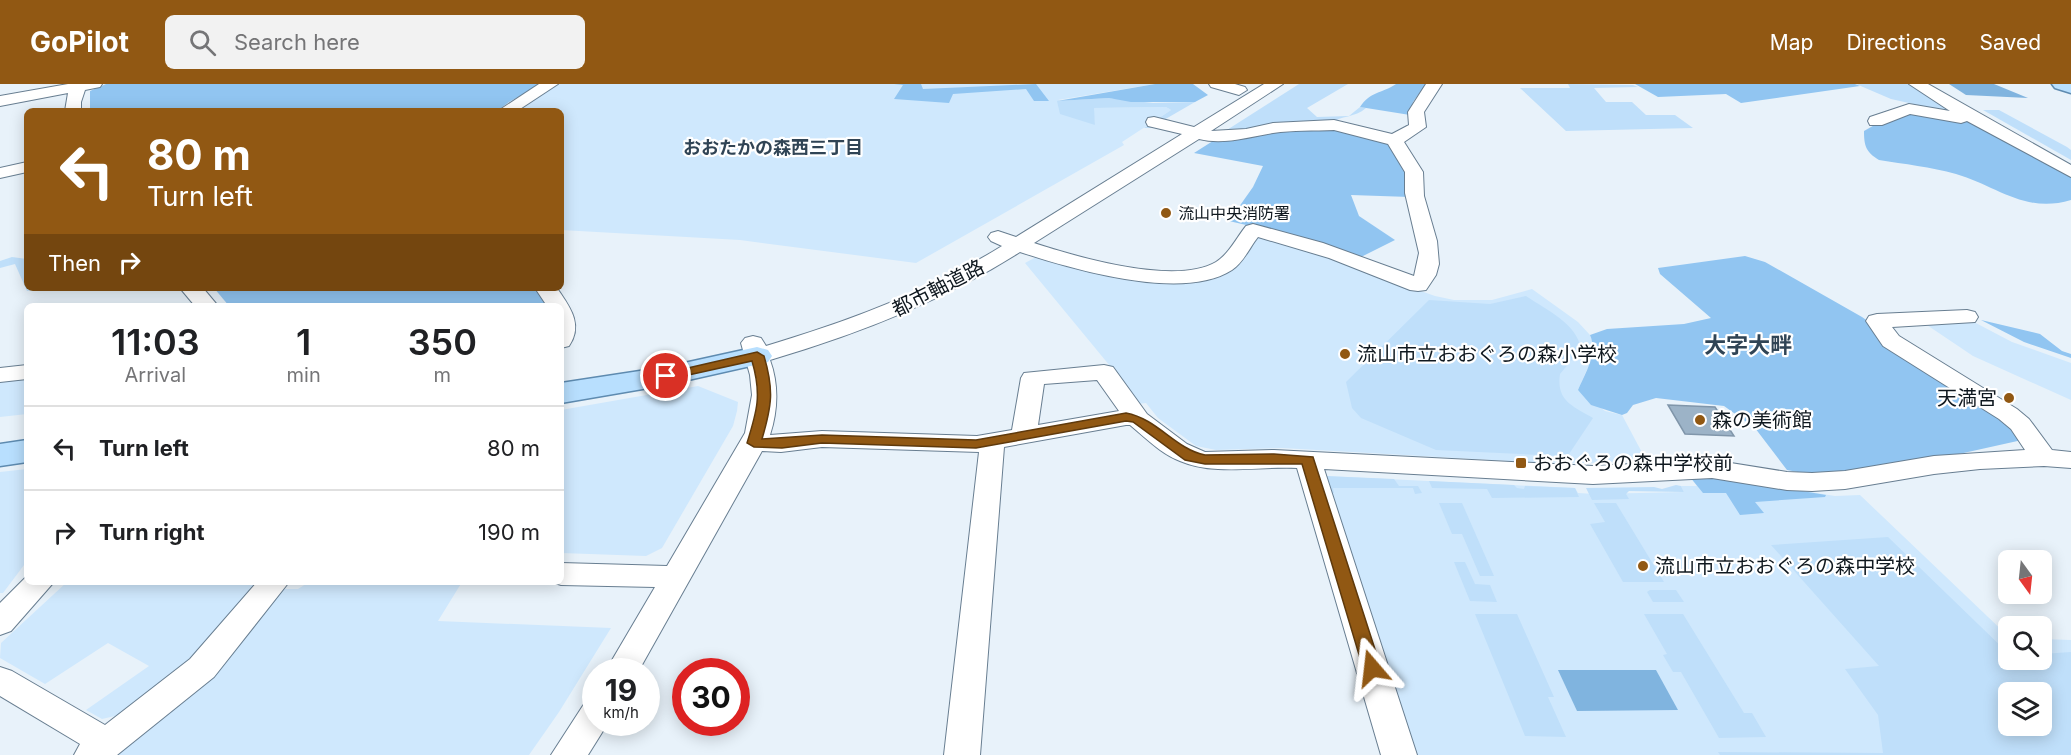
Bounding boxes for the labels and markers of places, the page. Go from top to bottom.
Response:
place label: 流山中央消防署 [1178,203,1290,223]
marker: 流山中央消防署 [1159,206,1173,220]
place label: 流山市立おおぐろの森小学校 [1357,342,1617,366]
marker: 流山市立おおぐろの森小学校 [1338,347,1352,361]
pin [640,350,691,401]
place label: 天満宮 [1937,386,1997,410]
marker: 天満宮 [2002,391,2016,405]
place label: 森の美術館 [1712,408,1812,432]
marker: 森の美術館 [1693,413,1707,427]
place label: おおぐろの森中学校前 [1533,451,1733,475]
marker: おおぐろの森中学校前 [1514,456,1528,470]
place label: 流山市立おおぐろの森中学校 [1655,554,1915,578]
marker: 流山市立おおぐろの森中学校 [1636,559,1650,573]

